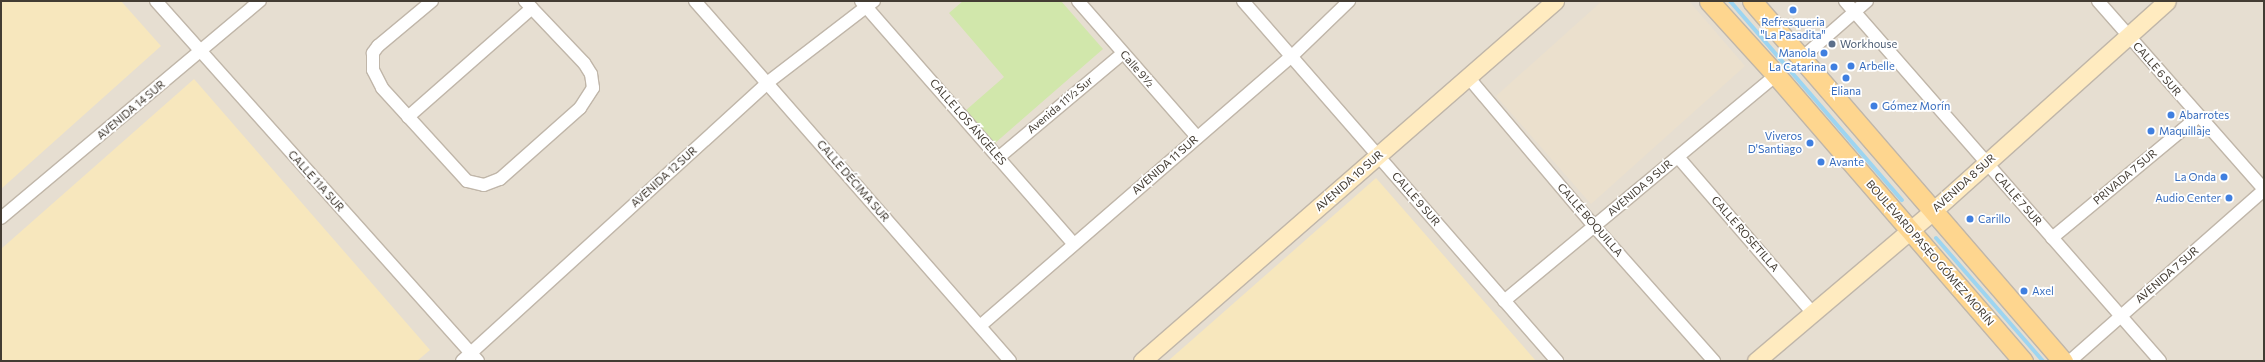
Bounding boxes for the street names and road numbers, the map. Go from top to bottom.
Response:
street label: CALLE 6 SUR [2130,39,2184,99]
street label: Calle 9½ [1117,48,1157,90]
street label: Avenida 11½ Sur [1025,74,1095,136]
street label: CALLE LOS ÁNGELES [927,76,1009,168]
street label: AVENIDA 14 SUR [94,78,168,142]
street label: AVENIDA 11 SUR [1129,133,1201,197]
street label: CALLE DÉCIMA SUR [814,138,892,224]
street label: AVENIDA 12 SUR [628,144,700,210]
street label: PRIVADA 7 SUR [2091,147,2159,207]
street label: CALLE 11A SUR [285,148,347,214]
street label: AVENIDA 10 SUR [1312,148,1386,214]
street label: AVENIDA 8 SUR [1930,151,1998,215]
street label: AVENIDA 9 SUR [1605,157,1675,219]
street label: CALLE 9 SUR [1389,169,1443,229]
street label: CALLE 7 SUR [1991,170,2045,228]
street label: BOULEVARD PASEO GÓMEZ MORÍN [1863,178,1997,328]
street label: CALLE BOQUILLA [1555,181,1625,259]
street label: CALLE ROSETILLA [1709,194,1781,274]
street label: AVENIDA 7 SUR [2133,244,2201,306]

